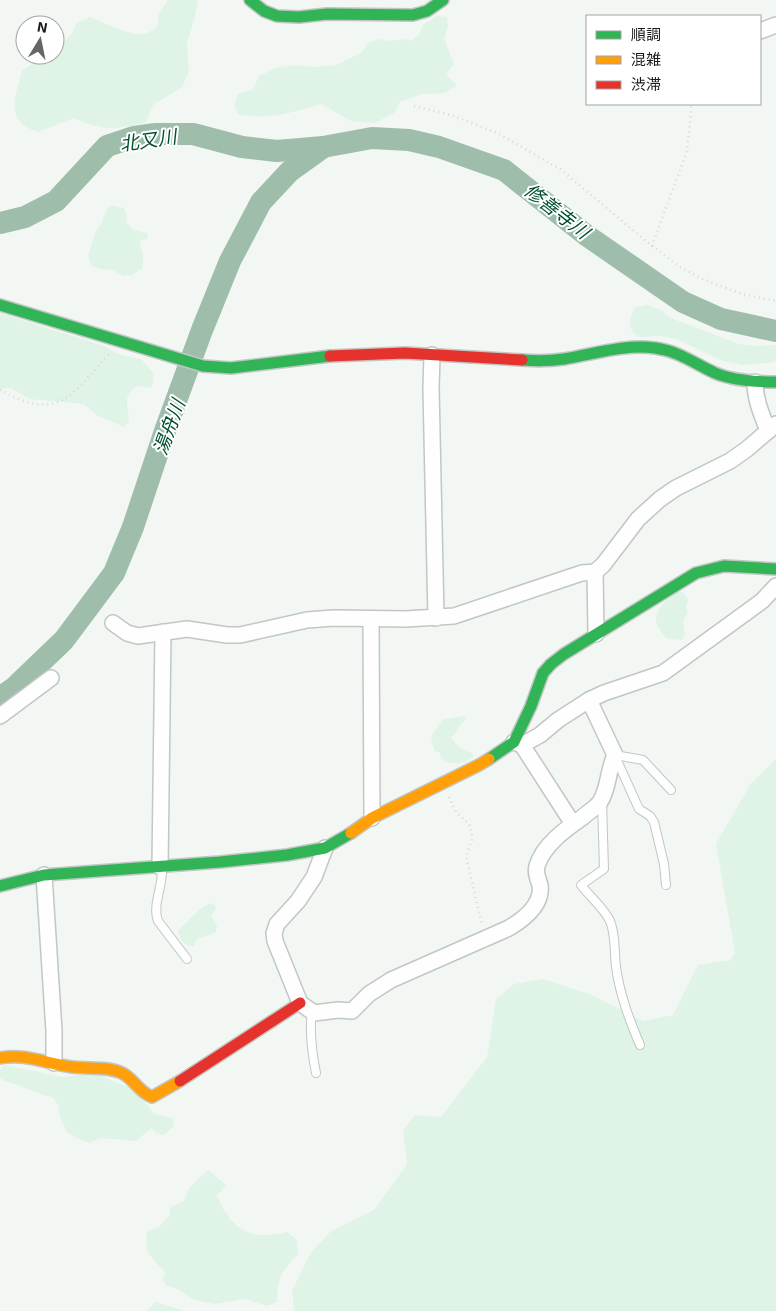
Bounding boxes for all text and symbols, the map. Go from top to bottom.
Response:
north arrow [15,15,65,65]
legend [586,15,761,105]
text: N [36,17,49,36]
text: 順調 [631,25,661,43]
text: 混雑 [631,50,661,68]
text: 渋滞 [631,75,661,93]
water label: 北又川 [118,124,180,155]
water label: 修善寺川 [520,178,596,244]
water label: 湯舟川 [148,394,190,458]

